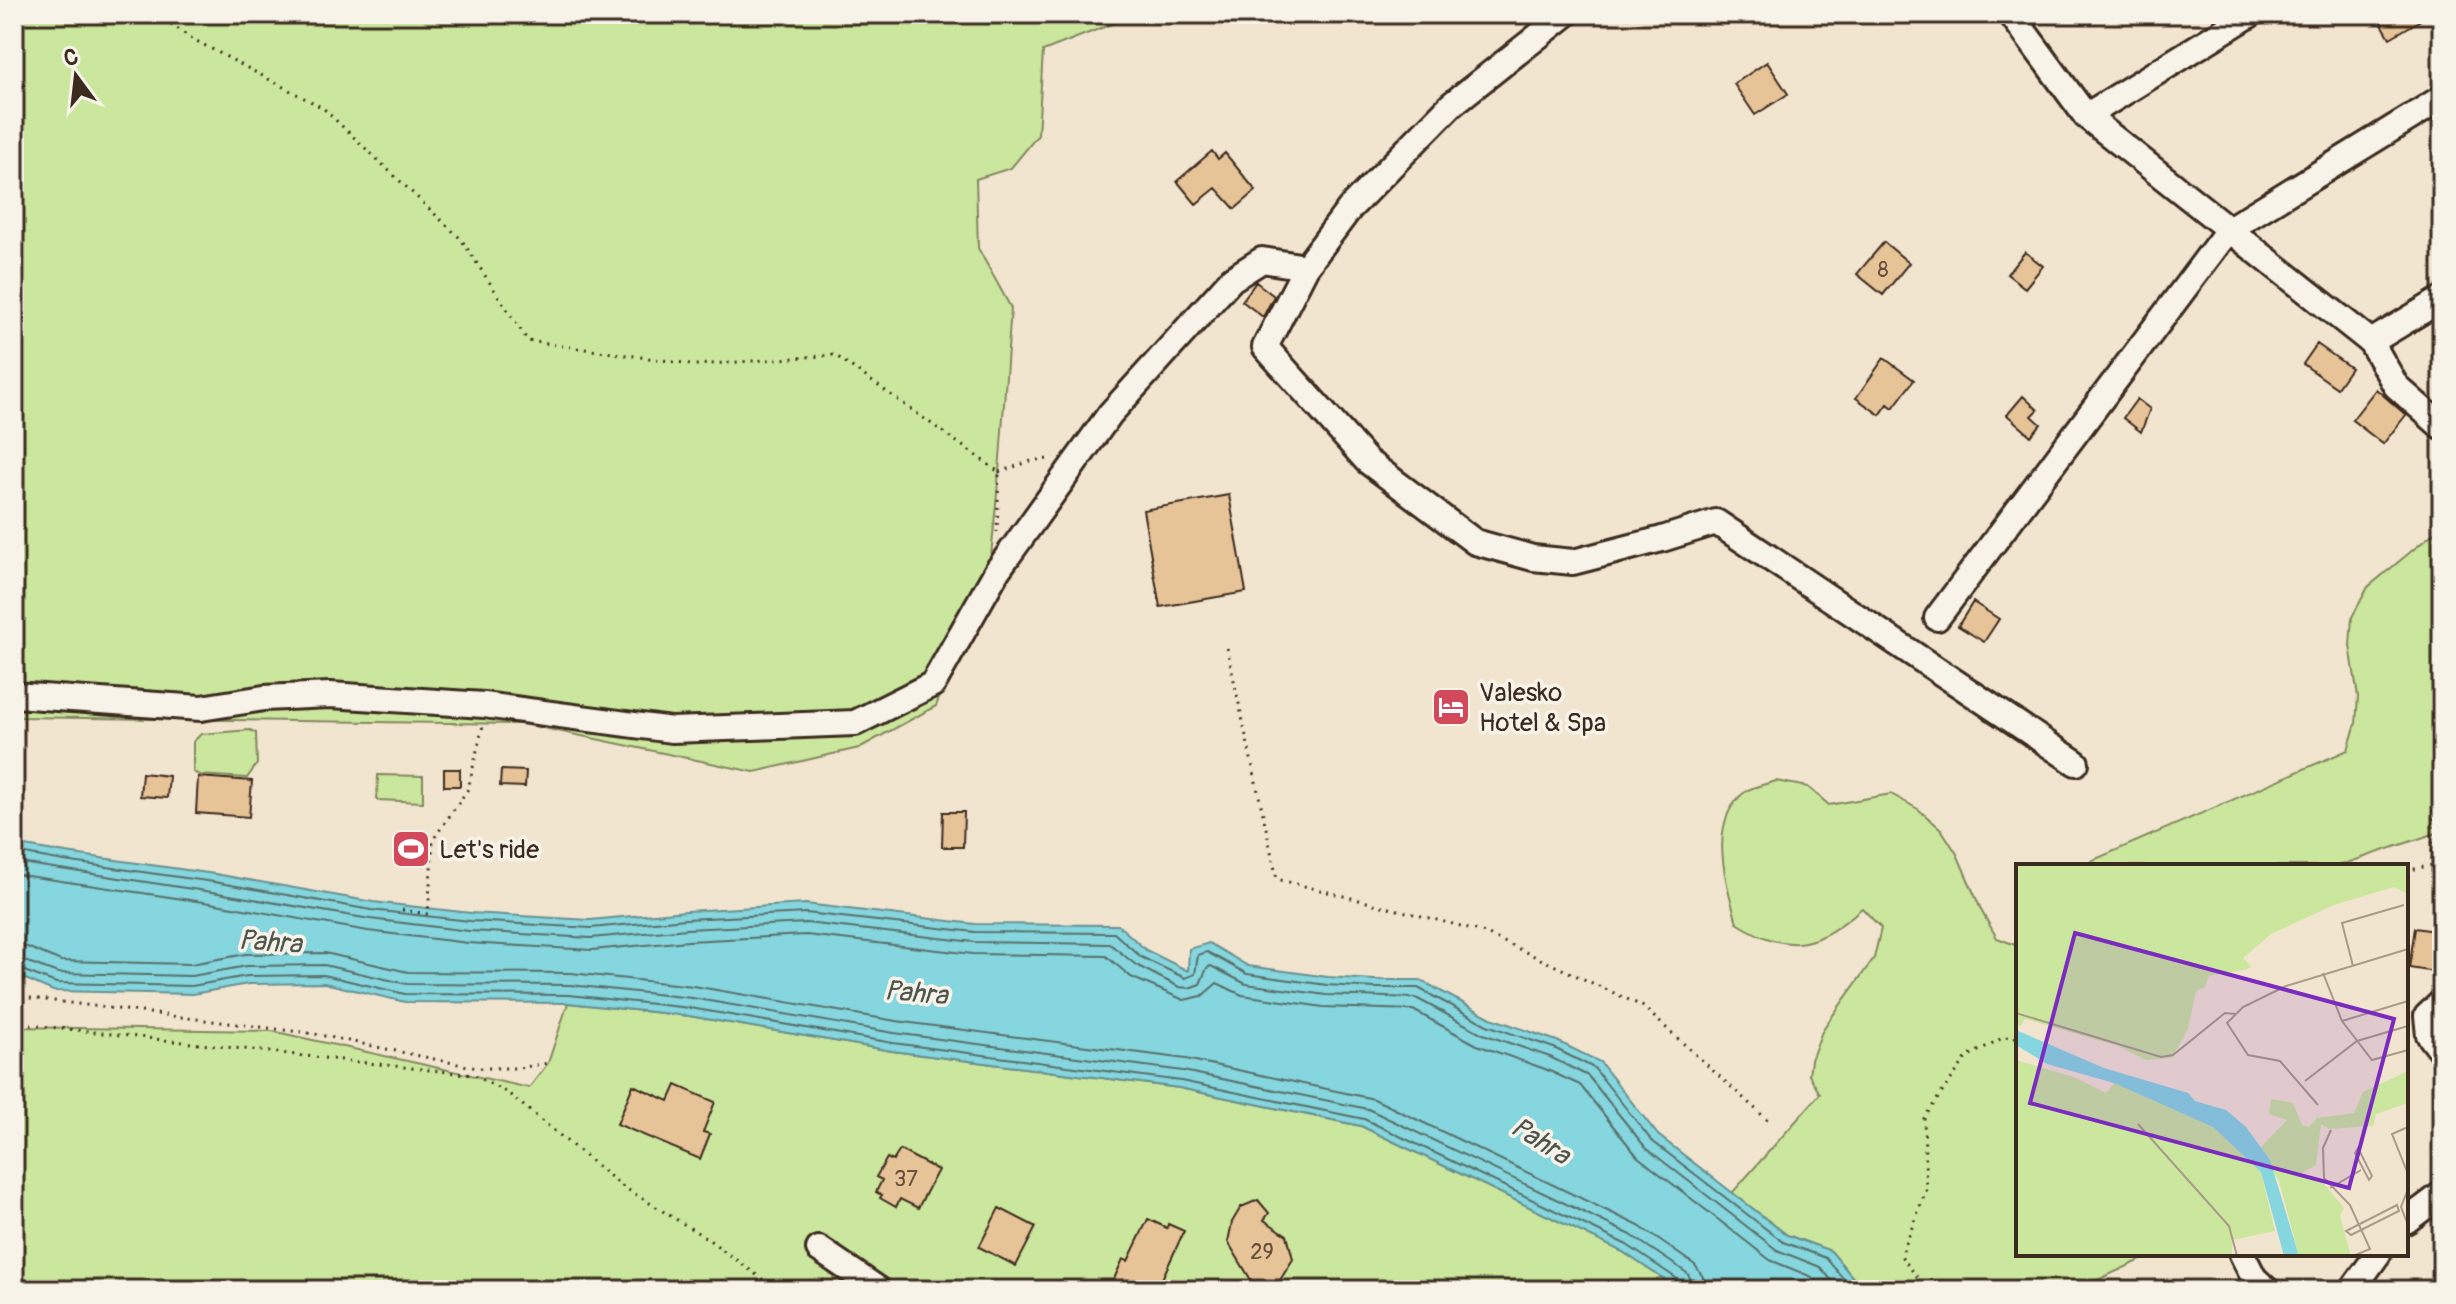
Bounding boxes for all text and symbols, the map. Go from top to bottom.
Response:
north arrow [36,36,116,116]
text: С [61,42,82,73]
house number: 8 [1877,256,1889,284]
place label: Valesko Hotel & Spa [1479,677,1606,739]
hotel icon: Valesko Hotel & Spa [1430,686,1472,728]
sports icon: Let's ride [390,828,432,870]
place label: Let's ride [439,834,539,866]
inset map [2016,864,2408,1256]
water label: Pahra [237,923,305,962]
water label: Pahra [883,973,951,1014]
water label: Pahra [1504,1110,1578,1174]
house number: 37 [894,1165,918,1193]
house number: 29 [1250,1238,1274,1266]

